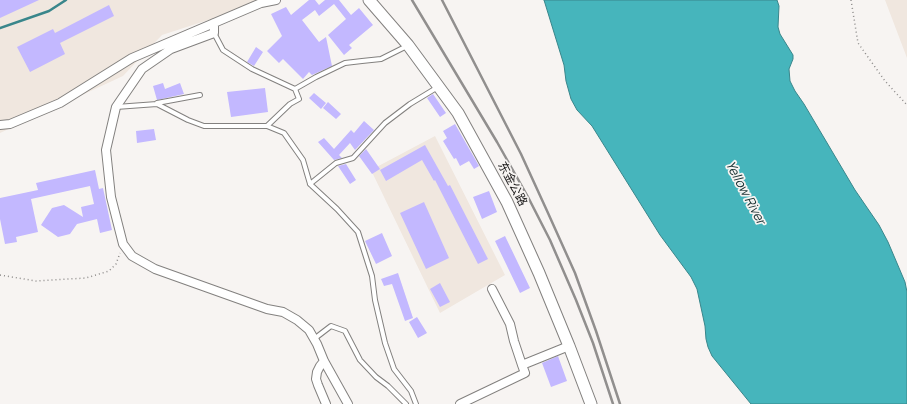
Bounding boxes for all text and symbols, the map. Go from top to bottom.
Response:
street label: 东金公路 [494,159,530,209]
water label: Yellow River [722,159,768,227]

